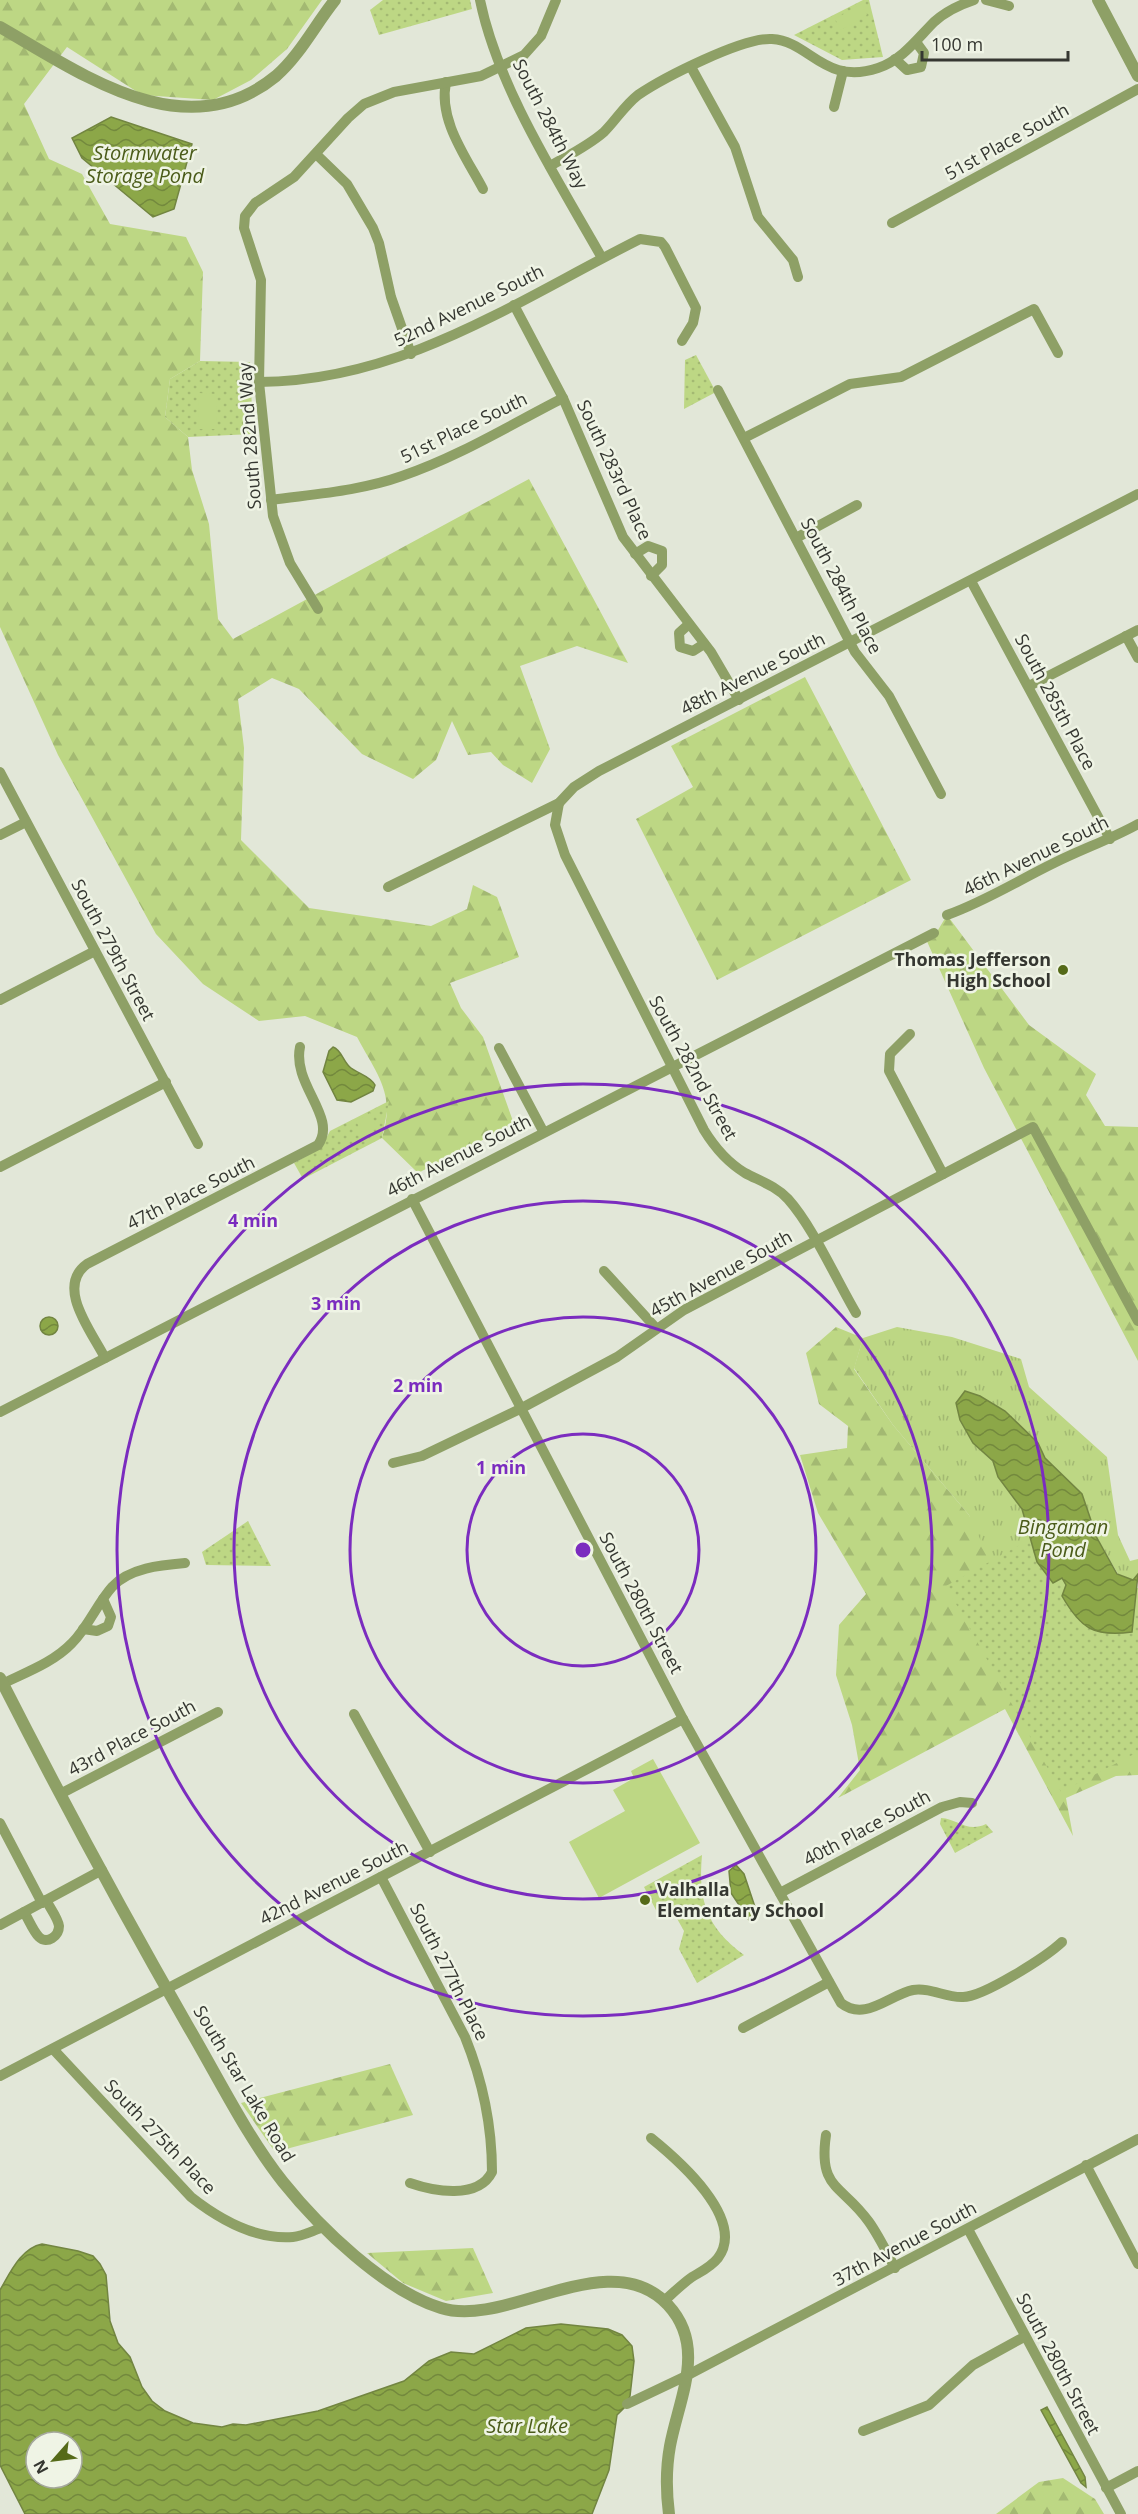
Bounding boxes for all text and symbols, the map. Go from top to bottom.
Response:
scale bar [922,24,1068,62]
text: 100 m [931,32,983,56]
street label: South 284th Way [508,55,594,193]
street label: 51st Place South [940,97,1073,185]
water label: Stormwater Storage Pond [86,139,205,189]
street label: 52nd Avenue South [390,258,547,352]
street label: South 282nd Way [232,361,266,510]
street label: 51st Place South [396,386,531,468]
street label: South 283rd Place [572,396,658,543]
street label: South 284th Place [796,513,888,658]
street label: 48th Avenue South [676,626,829,720]
street label: South 285th Place [1010,629,1102,774]
street label: 46th Avenue South [959,809,1112,901]
street label: South 279th Street [66,875,161,1025]
place label: Thomas Jefferson High School [894,947,1051,992]
marker: Thomas Jefferson High School [1056,963,1070,977]
street label: South 282nd Street [644,991,744,1144]
street label: 46th Avenue South [382,1108,535,1202]
street label: 47th Place South [122,1149,259,1235]
text: 4 min [228,1208,278,1232]
street label: 45th Avenue South [645,1224,796,1322]
text: 3 min [311,1291,361,1315]
text: 2 min [393,1373,443,1397]
text: 1 min [476,1455,526,1479]
water label: Bingaman Pond [1018,1513,1108,1563]
street label: South 280th Street [594,1528,689,1678]
centre of rings [573,1540,593,1560]
street label: 43rd Place South [63,1693,200,1781]
street label: 40th Place South [799,1783,934,1871]
street label: 42nd Avenue South [255,1834,412,1930]
place label: Valhalla Elementary School [657,1877,824,1922]
marker: Valhalla Elementary School [638,1893,652,1907]
street label: South 277th Place [405,1899,495,2044]
street label: South Star Lake Road [189,2001,301,2166]
street label: South 275th Place [100,2074,222,2199]
street label: 37th Avenue South [829,2195,980,2291]
street label: South 280th Street [1011,2289,1106,2439]
water label: Star Lake [486,2412,568,2439]
north arrow [24,2430,84,2490]
text: N [28,2456,54,2478]

